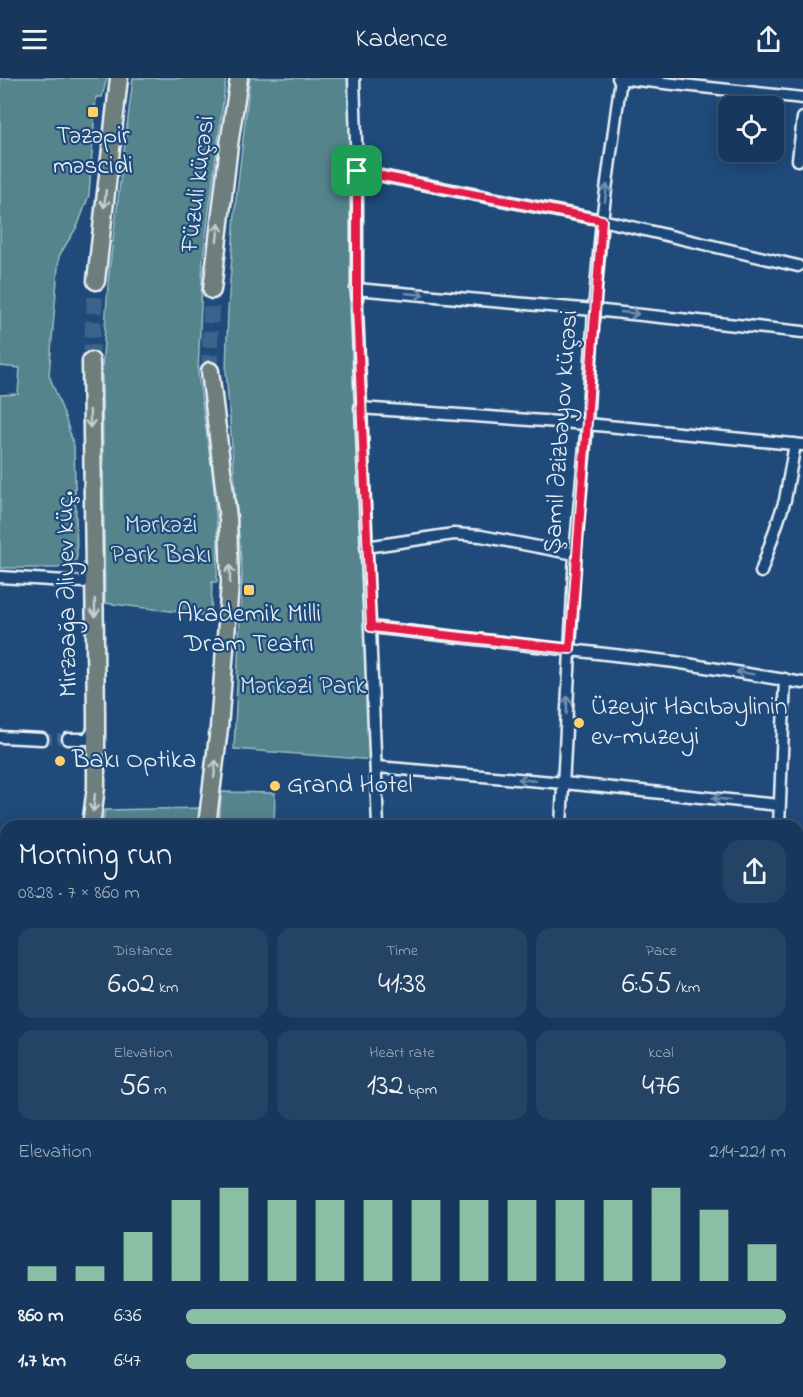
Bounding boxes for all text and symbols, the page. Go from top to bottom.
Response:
text: Kadence [355,20,448,59]
icon: menu [18,23,51,56]
icon: share [752,23,785,56]
map controls [718,96,784,162]
button: locate [718,96,784,162]
marker: Təzəpir məscidi [86,105,100,119]
street label: Füzuli küçəsi [172,113,226,256]
place label: Təzəpir məscidi [53,118,133,186]
pin [331,145,382,196]
icon: arrive [340,154,373,187]
one-way arrow [600,184,611,203]
one-way arrow [99,188,110,208]
one-way arrow [213,223,224,243]
one-way arrow [404,289,424,300]
one-way arrow [619,308,639,319]
street label: Şamil Əzizbəyov küçəsi [535,309,589,555]
one-way arrow [84,409,96,429]
street label: Mirzəağa Əliyev küç. [47,490,89,698]
park label: Mərkəzi Park Bakı [110,507,212,575]
one-way arrow [224,565,236,585]
marker: Akademik Milli Dram Teatrı [242,583,256,597]
place label: Akademik Milli Dram Teatrı [177,596,321,664]
one-way arrow [89,597,101,617]
one-way arrow [736,667,756,678]
park label: Mərkəzi Park [240,668,367,706]
place label: Üzeyir Hacıbəylinin ev-muzeyi [591,689,788,757]
one-way arrow [562,696,573,716]
marker: Üzeyir Hacıbəylinin ev-muzeyi [572,716,586,730]
place label: Bakı Optika [71,742,196,780]
marker: Bakı Optika [53,754,67,768]
one-way arrow [210,759,221,779]
place label: Grand Hotel [287,767,413,805]
one-way arrow [517,774,537,785]
marker: Grand Hotel [268,779,282,793]
one-way arrow [88,792,99,812]
one-way arrow [711,793,731,804]
text: Morning run [18,832,172,880]
button: share [723,840,786,903]
text: 08:28 · 7 × 860 m [18,879,140,908]
text: Distance [114,939,172,963]
text: Time [386,939,418,963]
text: Pace [645,939,677,963]
text: 6.02 [108,963,155,1007]
text: 41:38 [378,963,426,1007]
text: 6:55 [622,963,672,1007]
text: km [155,976,178,1000]
text: /km [672,976,700,1000]
text: Elevation [114,1041,172,1065]
text: Heart rate [369,1041,435,1065]
text: kcal [648,1041,674,1065]
text: 56 [120,1065,150,1109]
text: 132 [367,1065,404,1109]
text: 476 [642,1065,680,1109]
text: m [150,1078,166,1102]
text: bpm [404,1078,437,1102]
text: Elevation [18,1138,92,1167]
text: 214–221 m [709,1138,786,1167]
text: 860 m [18,1302,63,1331]
text: 6:36 [114,1302,142,1331]
text: 1.7 km [18,1347,66,1376]
text: 6:47 [114,1347,141,1376]

